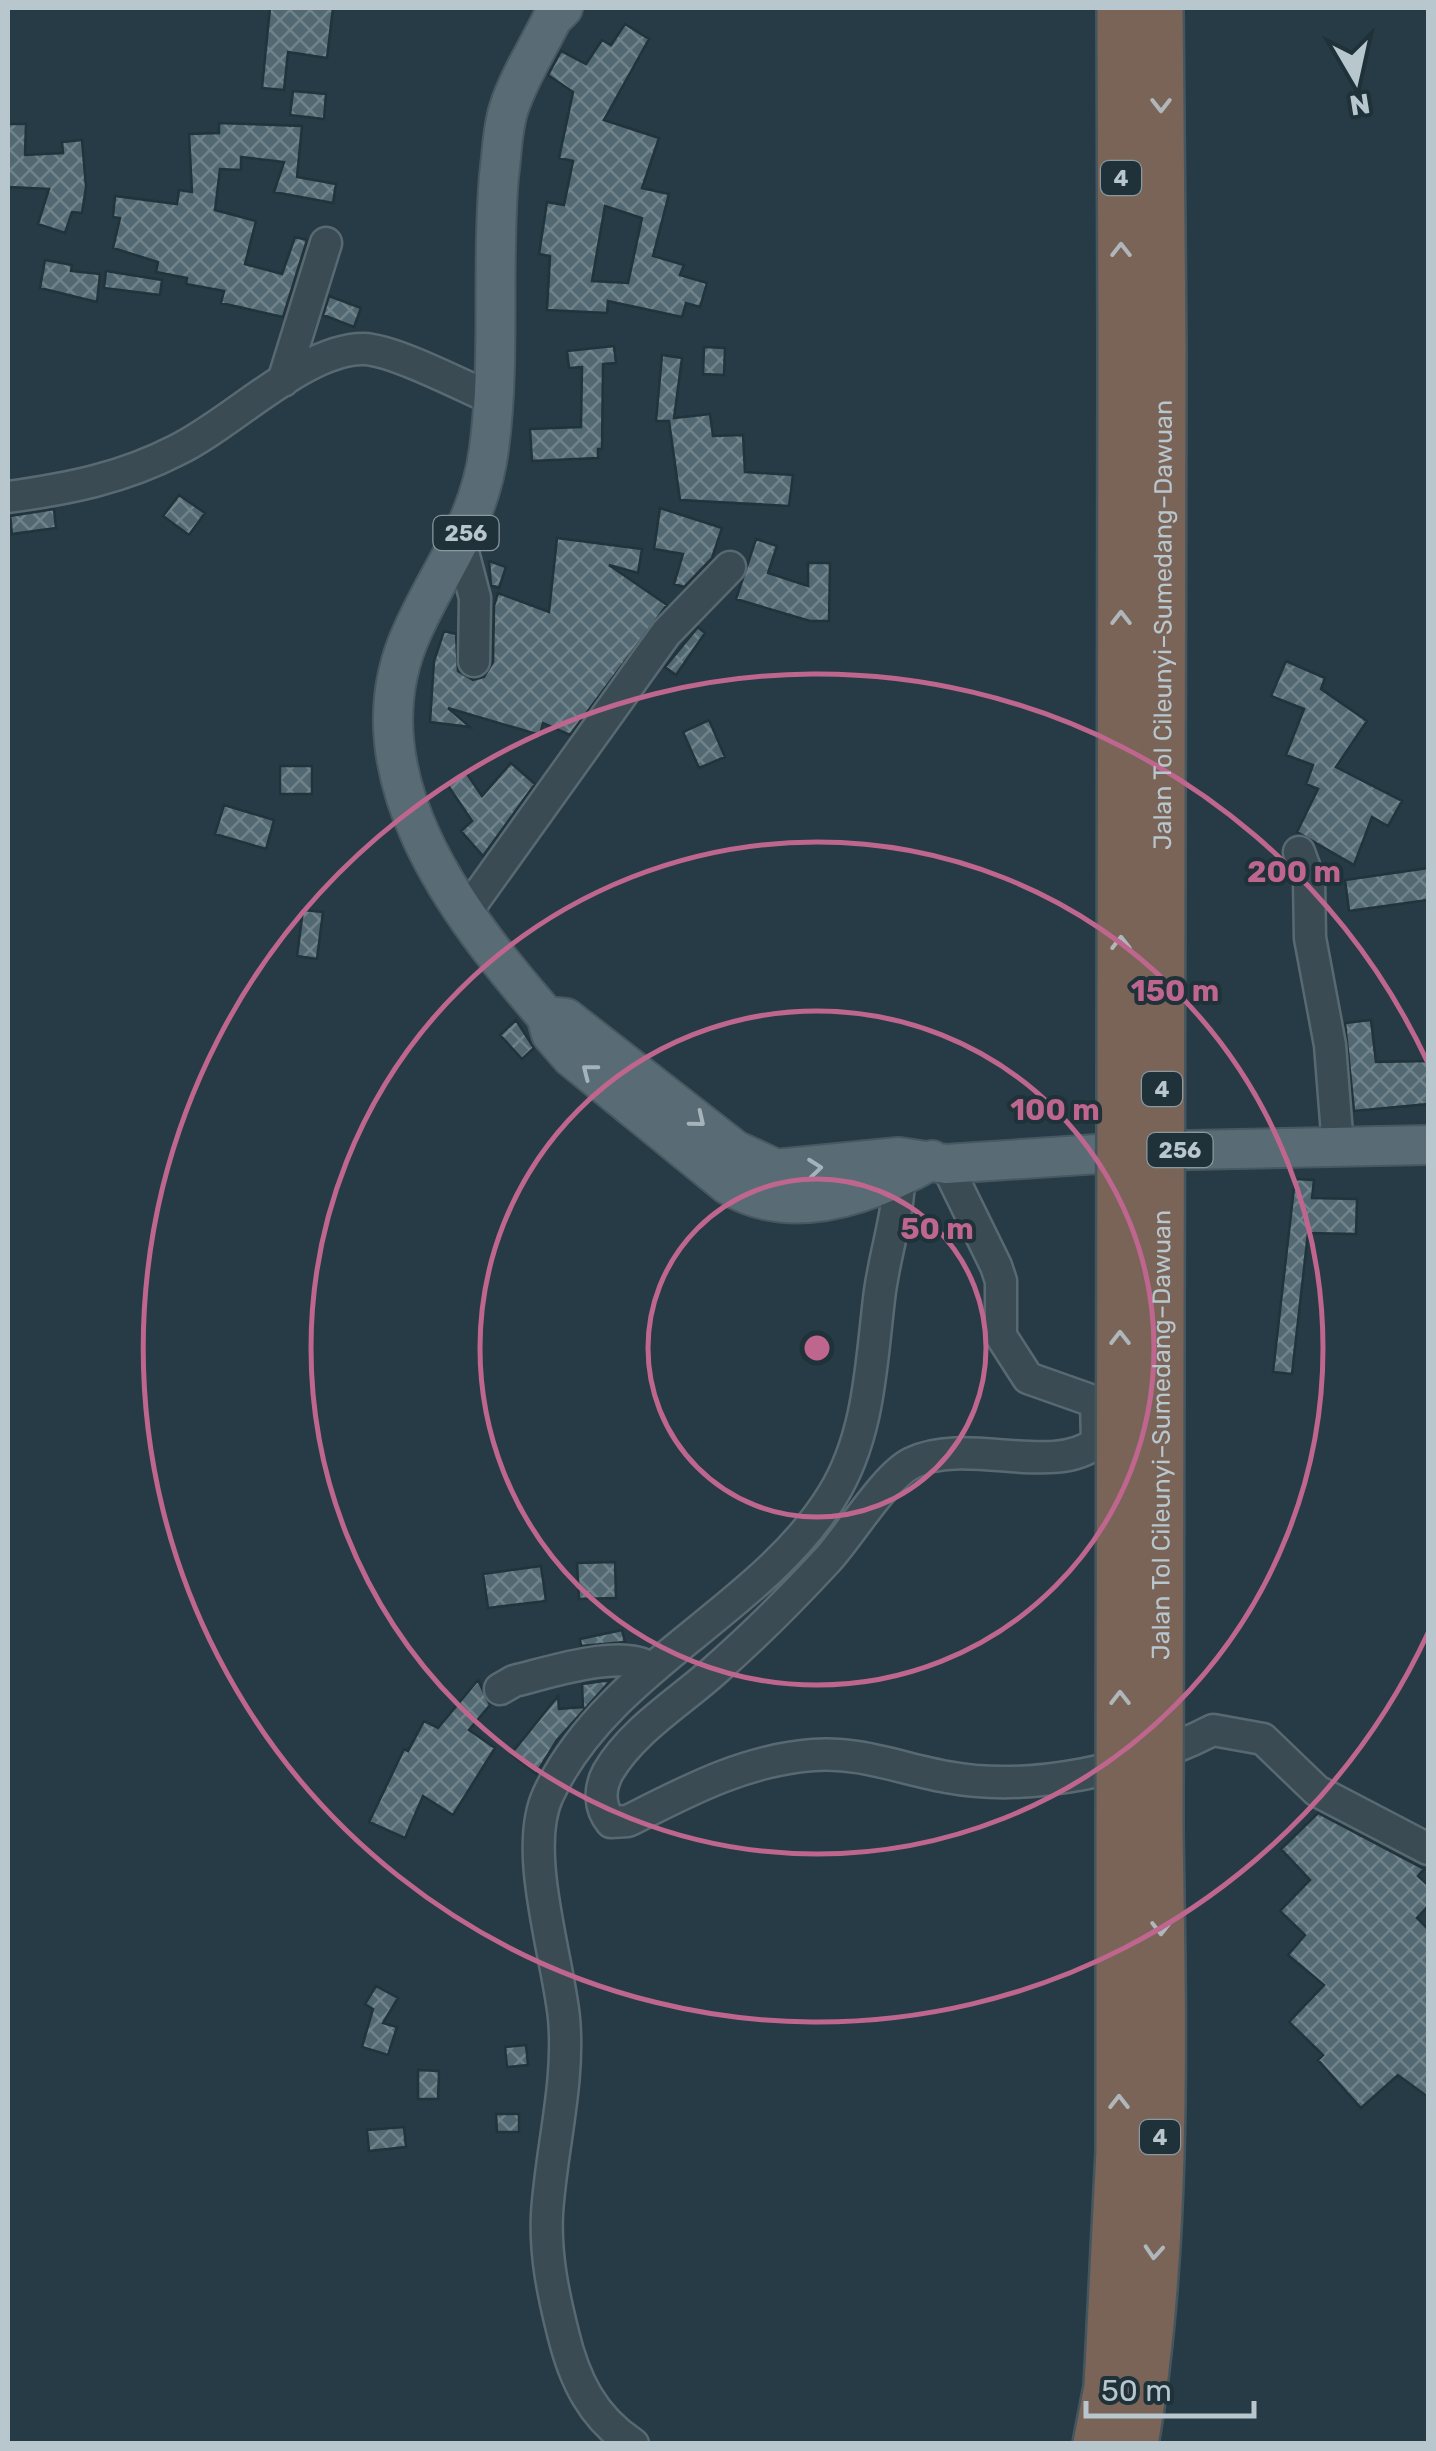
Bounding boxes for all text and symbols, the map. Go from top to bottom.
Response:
north arrow [1306,30,1406,130]
text: N [1347,86,1372,122]
one-way arrow [1150,98,1172,113]
road number: 4 [1101,161,1141,195]
one-way arrow [1110,242,1132,258]
street label: Jalan Tol Cileunyi–Sumedang–Dawuan [1147,400,1177,850]
road number: 256 [434,516,498,550]
one-way arrow [1110,610,1132,626]
text: 200 m [1247,854,1341,890]
one-way arrow [1110,935,1132,950]
text: 150 m [1131,973,1219,1009]
one-way arrow [582,1066,600,1083]
road number: 4 [1142,1072,1182,1106]
text: 100 m [1010,1092,1100,1128]
one-way arrow [686,1108,704,1126]
road number: 256 [1148,1133,1212,1167]
one-way arrow [807,1158,823,1179]
street label: Jalan Tol Cileunyi–Sumedang–Dawuan [1146,1210,1176,1660]
text: 50 m [900,1211,974,1247]
centre of rings [799,1330,835,1366]
one-way arrow [1109,1330,1131,1346]
one-way arrow [1109,1690,1131,1706]
one-way arrow [1150,1920,1172,1936]
one-way arrow [1108,2094,1130,2110]
road number: 4 [1140,2120,1180,2154]
one-way arrow [1143,2245,1165,2261]
scale bar [1086,2356,1254,2418]
text: 50 m [1101,2373,1172,2409]

